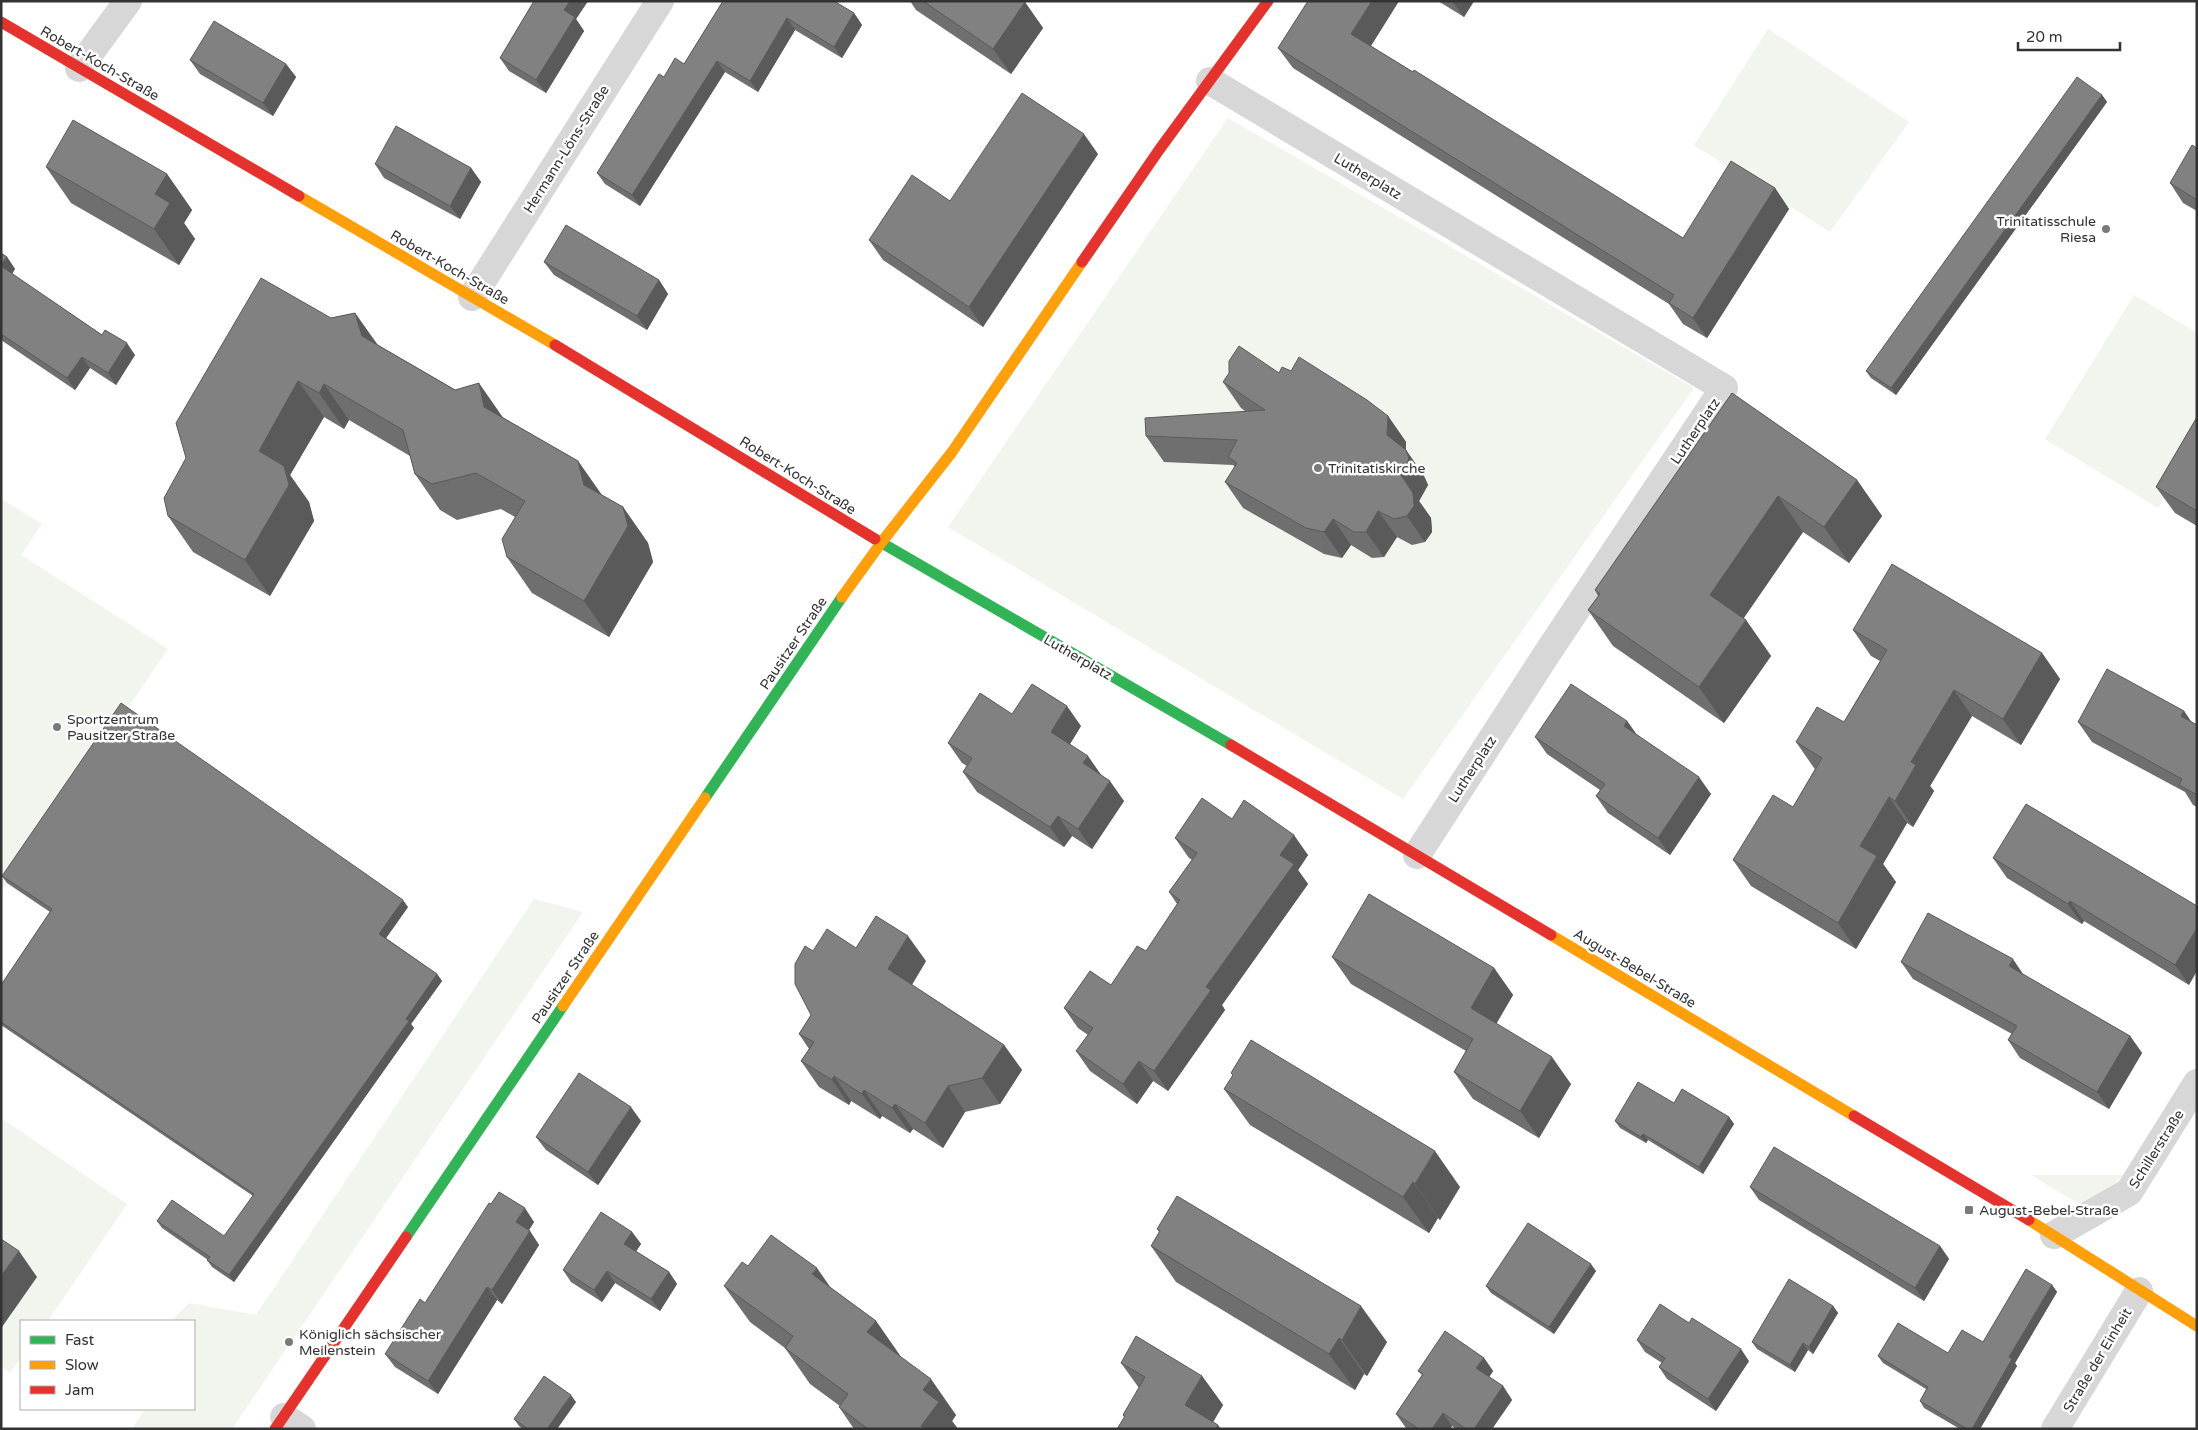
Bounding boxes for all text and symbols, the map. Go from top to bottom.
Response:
scale bar [2018,20,2120,52]
street label: Robert-Koch-Straße [37,22,162,104]
text: 20 m [2026,28,2063,46]
street label: Hermann-Löns-Straße [520,82,613,216]
street label: Lutherplatz [1331,150,1405,203]
place label: Trinitatisschule Riesa [1996,213,2096,246]
marker: Trinitatisschule Riesa [2100,223,2112,235]
street label: Robert-Koch-Straße [387,226,512,308]
street label: Lutherplatz [1667,395,1724,468]
street label: Robert-Koch-Straße [736,433,859,518]
place label: Trinitatiskirche [1328,460,1425,477]
marker: Trinitatiskirche [1312,462,1324,474]
street label: Pausitzer Straße [756,594,831,693]
street label: Lutherplatz [1041,631,1115,684]
place label: Sportzentrum Pausitzer Straße [67,711,175,744]
marker: Sportzentrum Pausitzer Straße [51,721,63,733]
street label: Lutherplatz [1445,733,1500,806]
street label: August-Bebel-Straße [1571,925,1699,1012]
street label: Pausitzer Straße [528,928,603,1027]
street label: Schillerstraße [2125,1107,2188,1192]
place label: August-Bebel-Straße [1979,1202,2119,1219]
marker: August-Bebel-Straße [1963,1204,1975,1216]
street label: Straße der Einheit [2060,1304,2136,1416]
legend [20,1320,195,1410]
place label: Königlich sächsischer Meilenstein [299,1326,442,1359]
text: Fast [65,1331,95,1349]
marker: Königlich sächsischer Meilenstein [283,1336,295,1348]
text: Slow [65,1356,99,1374]
text: Jam [65,1381,94,1399]

